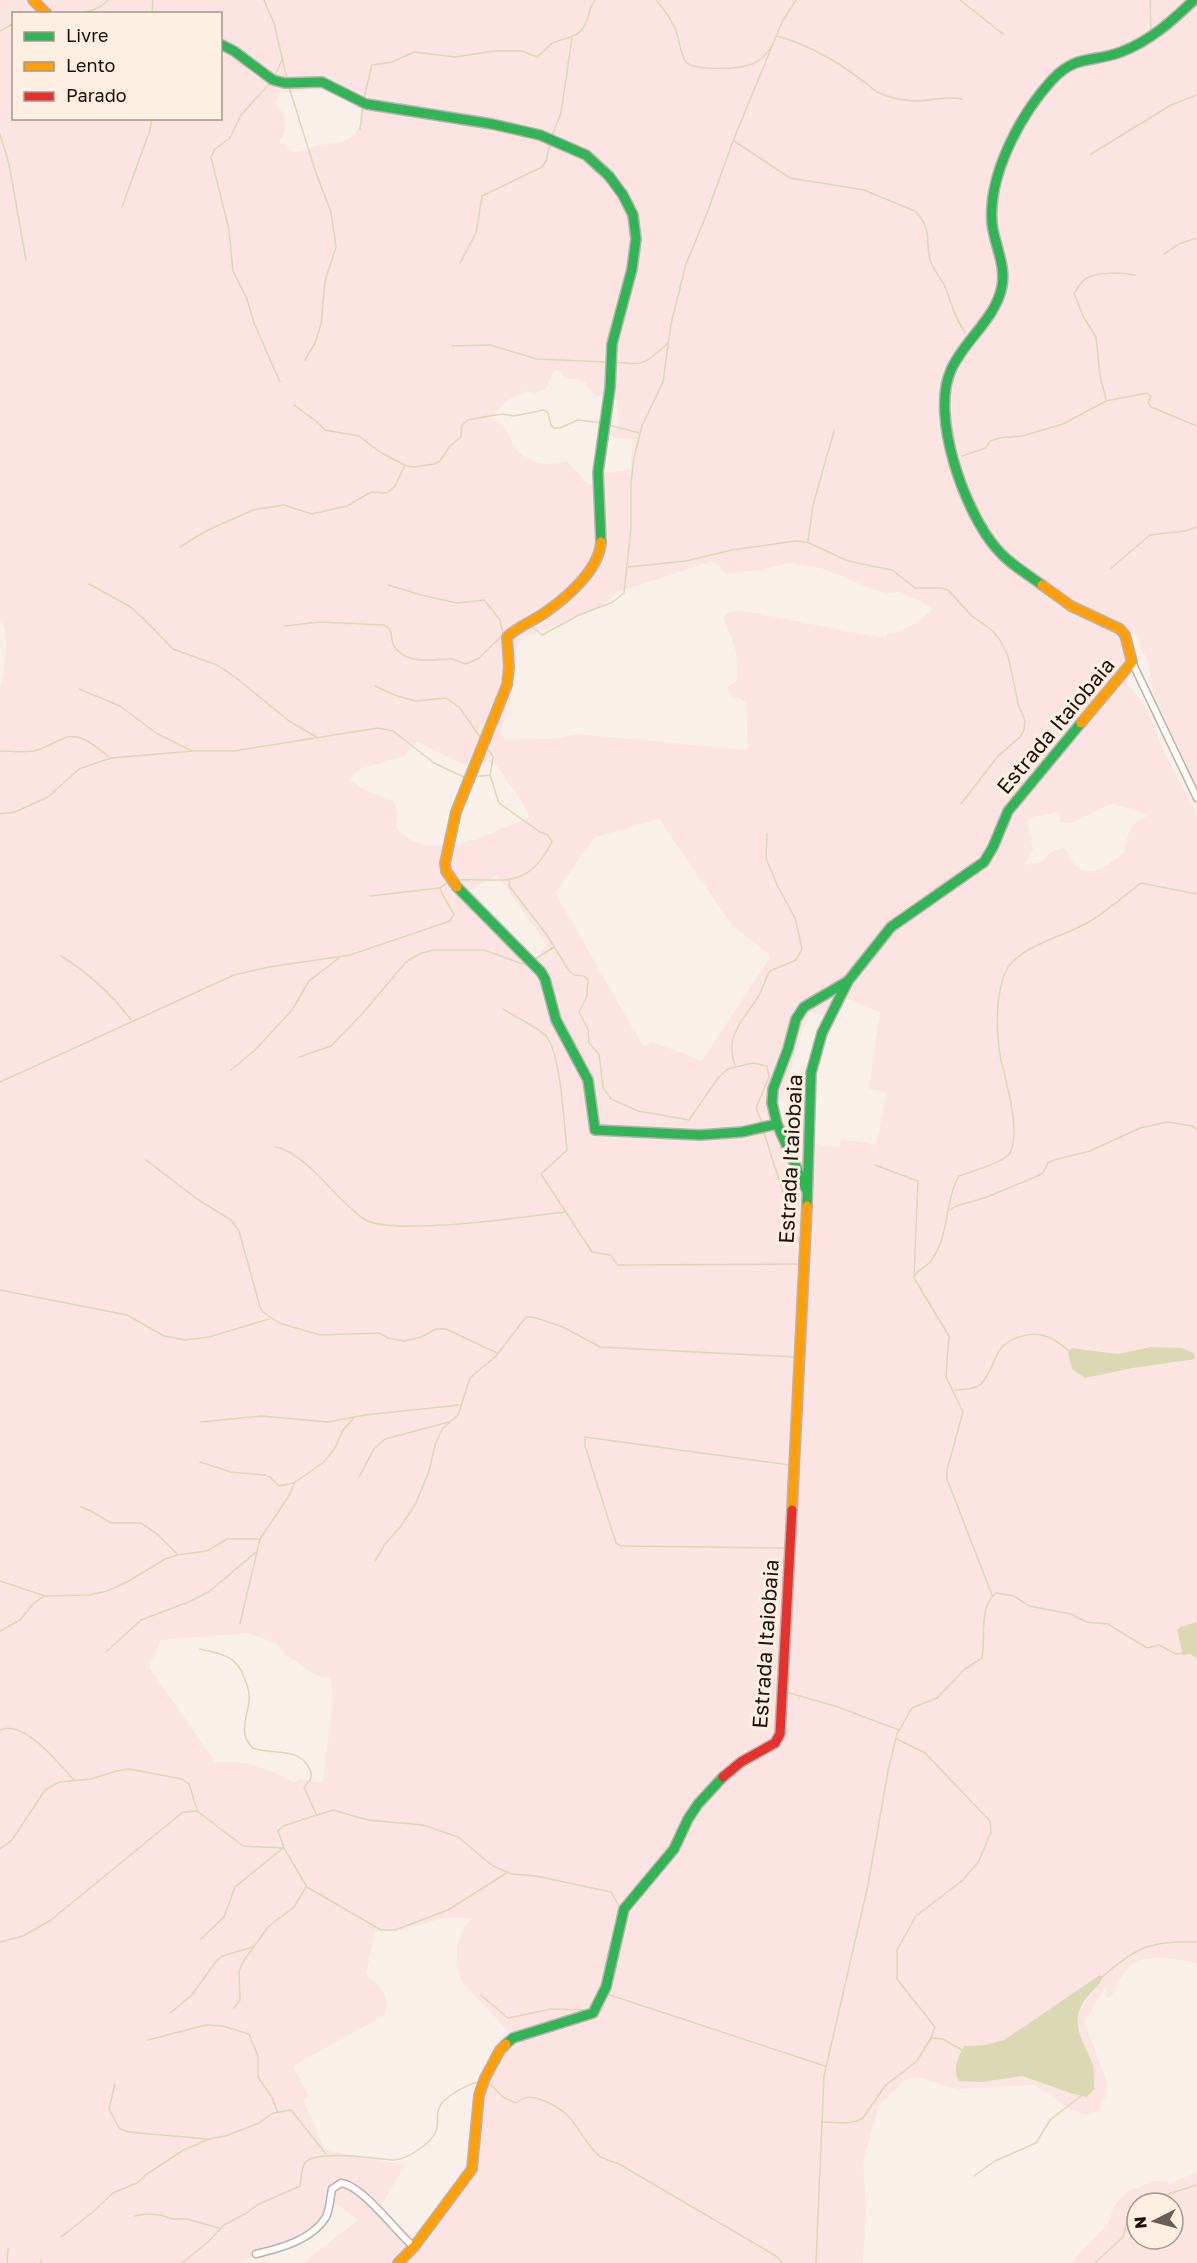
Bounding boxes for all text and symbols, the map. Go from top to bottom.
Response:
legend [12,12,222,120]
text: Livre [66,24,108,46]
text: Lento [66,54,115,76]
text: Parado [66,84,127,106]
street label: Estrada Itaiobaia [991,652,1120,799]
street label: Estrada Itaiobaia [773,1074,807,1244]
street label: Estrada Itaiobaia [746,1558,784,1729]
north arrow [1125,2191,1185,2251]
text: N [1130,2215,1151,2230]

